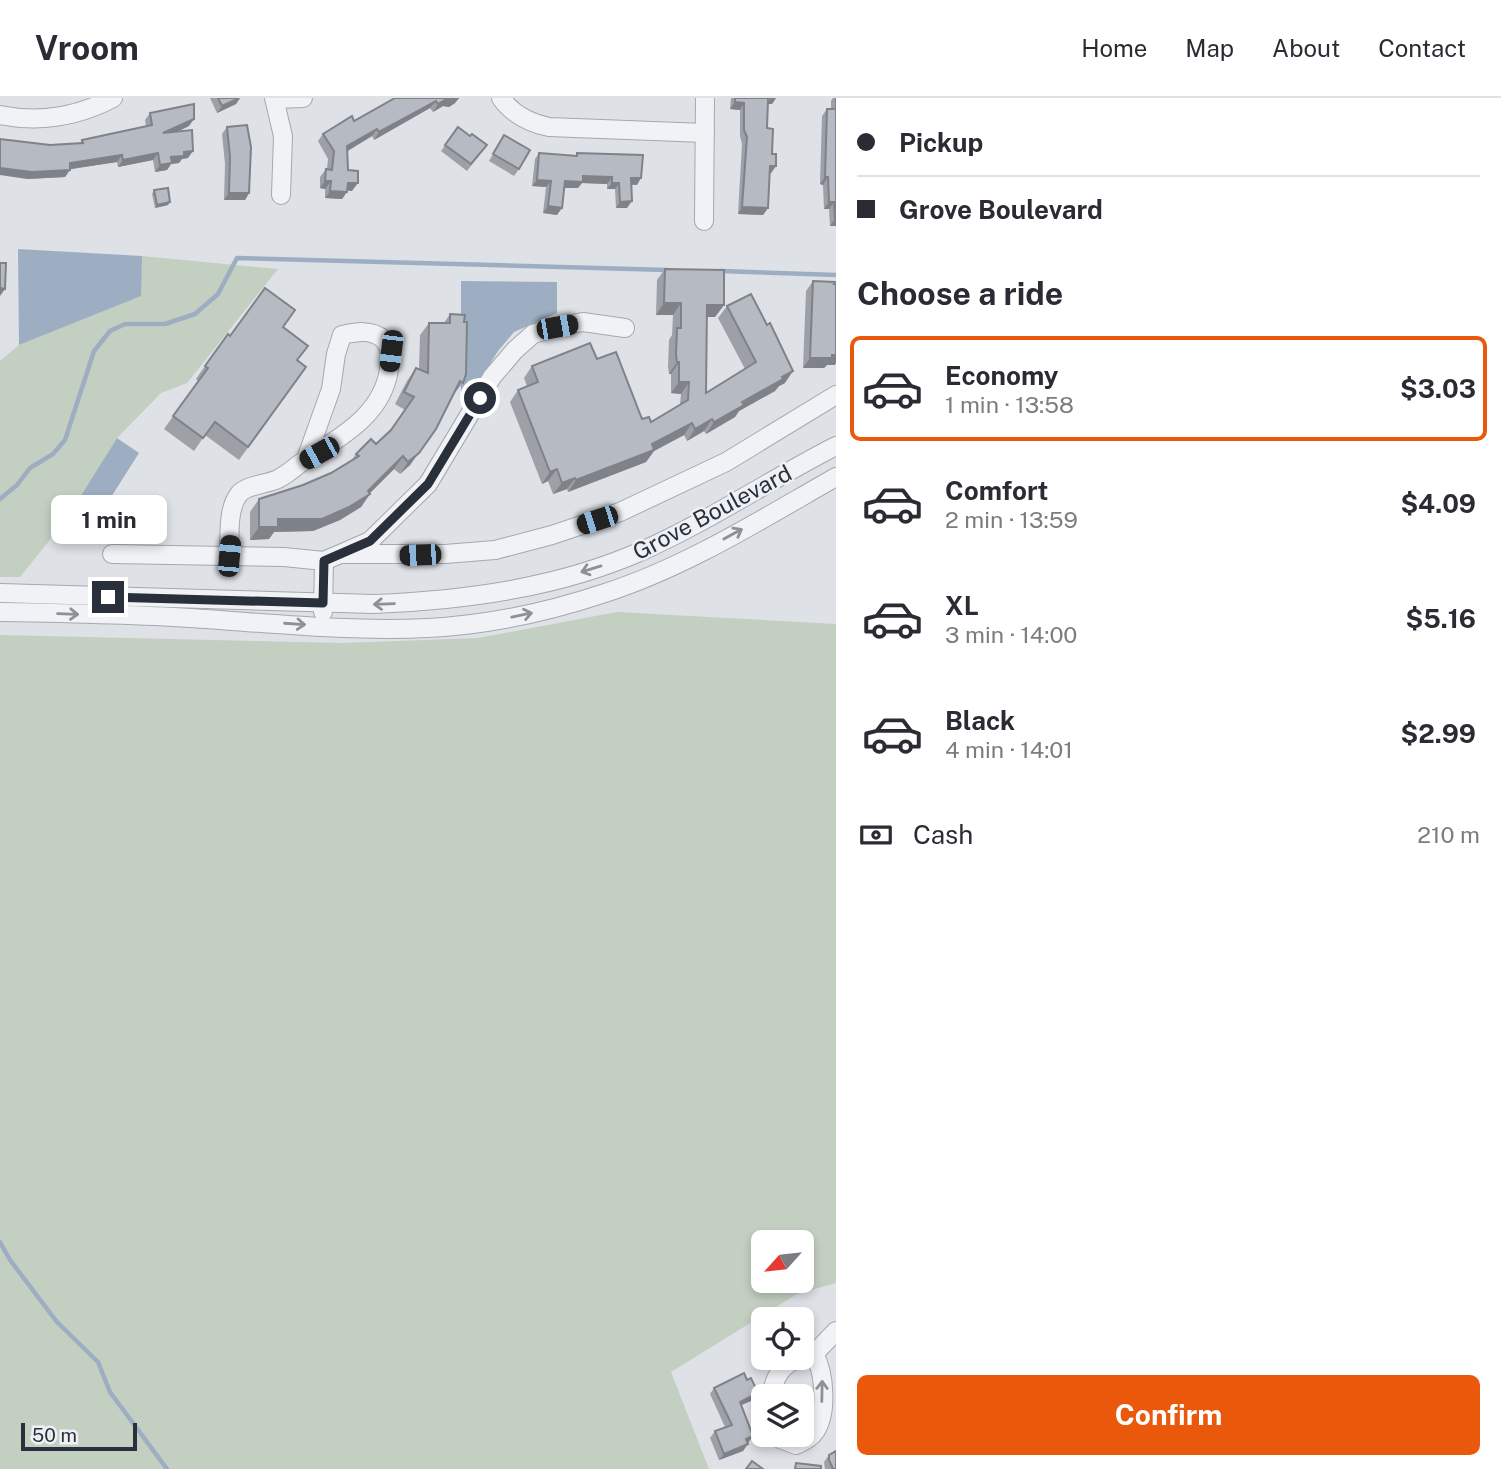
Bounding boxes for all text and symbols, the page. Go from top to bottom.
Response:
text: Vroom [35,29,139,67]
text: Home [1081,34,1147,62]
text: Map [1185,34,1234,62]
text: About [1272,34,1340,62]
text: Contact [1378,34,1466,62]
text: Pickup [899,127,983,158]
text: Grove Boulevard [899,194,1103,225]
text: Choose a ride [857,275,1063,312]
car [535,313,580,341]
car [379,329,404,373]
icon: car [861,357,924,420]
text: Economy [945,360,1058,391]
text: $3.03 [1400,373,1476,404]
route start [464,382,496,414]
text: 1 min · 13:58 [945,391,1074,418]
car [296,434,343,472]
street label: Grove Boulevard [628,459,796,565]
icon: car [861,472,924,535]
text: Comfort [945,475,1048,506]
text: $4.09 [1400,488,1476,519]
callout: 1 min [50,496,166,545]
car [574,504,621,536]
text: 1 min [81,506,137,533]
text: 2 min · 13:59 [945,506,1078,533]
one-way arrow [722,527,743,540]
car [217,534,242,578]
car [399,544,442,566]
one-way arrow [580,564,602,577]
route end [92,581,124,613]
icon: car [861,587,924,650]
text: XL [945,590,979,621]
one-way arrow [372,597,395,610]
text: $5.16 [1405,603,1476,634]
one-way arrow [56,607,79,620]
one-way arrow [510,608,533,621]
one-way arrow [284,618,307,631]
text: 3 min · 14:00 [945,621,1077,648]
icon: car [861,702,924,765]
text: Black [945,705,1015,736]
text: $2.99 [1401,718,1476,749]
text: 4 min · 14:01 [945,736,1073,763]
icon: cash [857,816,895,854]
text: Cash [913,819,973,850]
text: 210 m [1417,821,1480,848]
north arrow [751,1230,814,1293]
map controls [751,1230,814,1447]
button: locate [751,1307,814,1370]
button: Confirm [857,1375,1480,1455]
one-way arrow [815,1380,829,1403]
button: layers [751,1384,814,1447]
scale bar [21,1420,136,1452]
text: 50 m [32,1424,77,1446]

